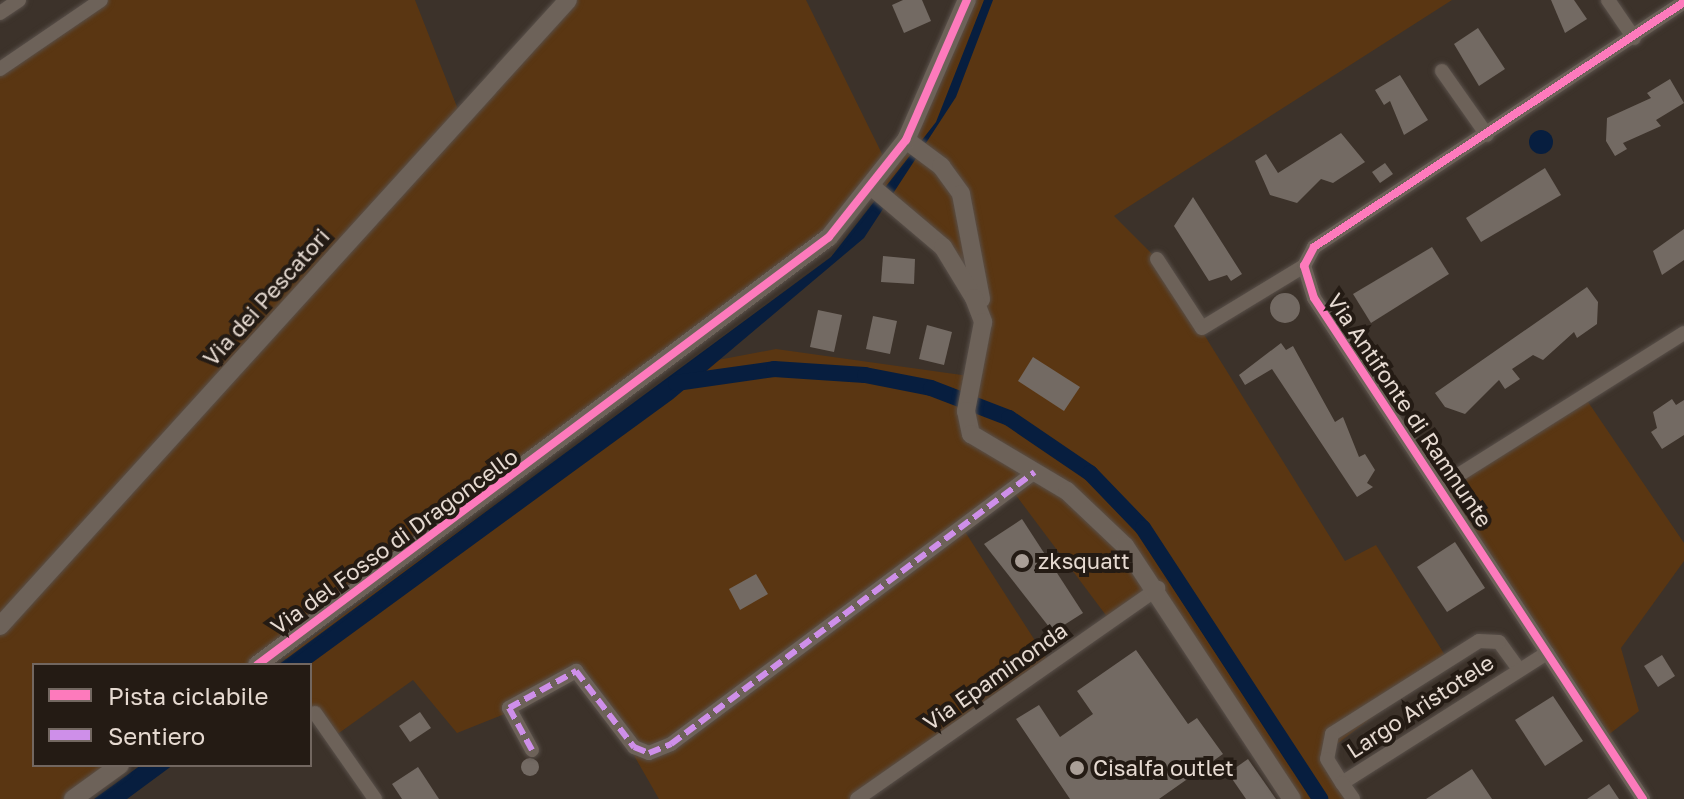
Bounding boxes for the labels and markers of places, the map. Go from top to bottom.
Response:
place label: zksquatt [1038,548,1130,574]
marker: zksquatt [1013,552,1031,570]
place label: Cisalfa outlet [1093,755,1234,781]
marker: Cisalfa outlet [1068,759,1086,777]

